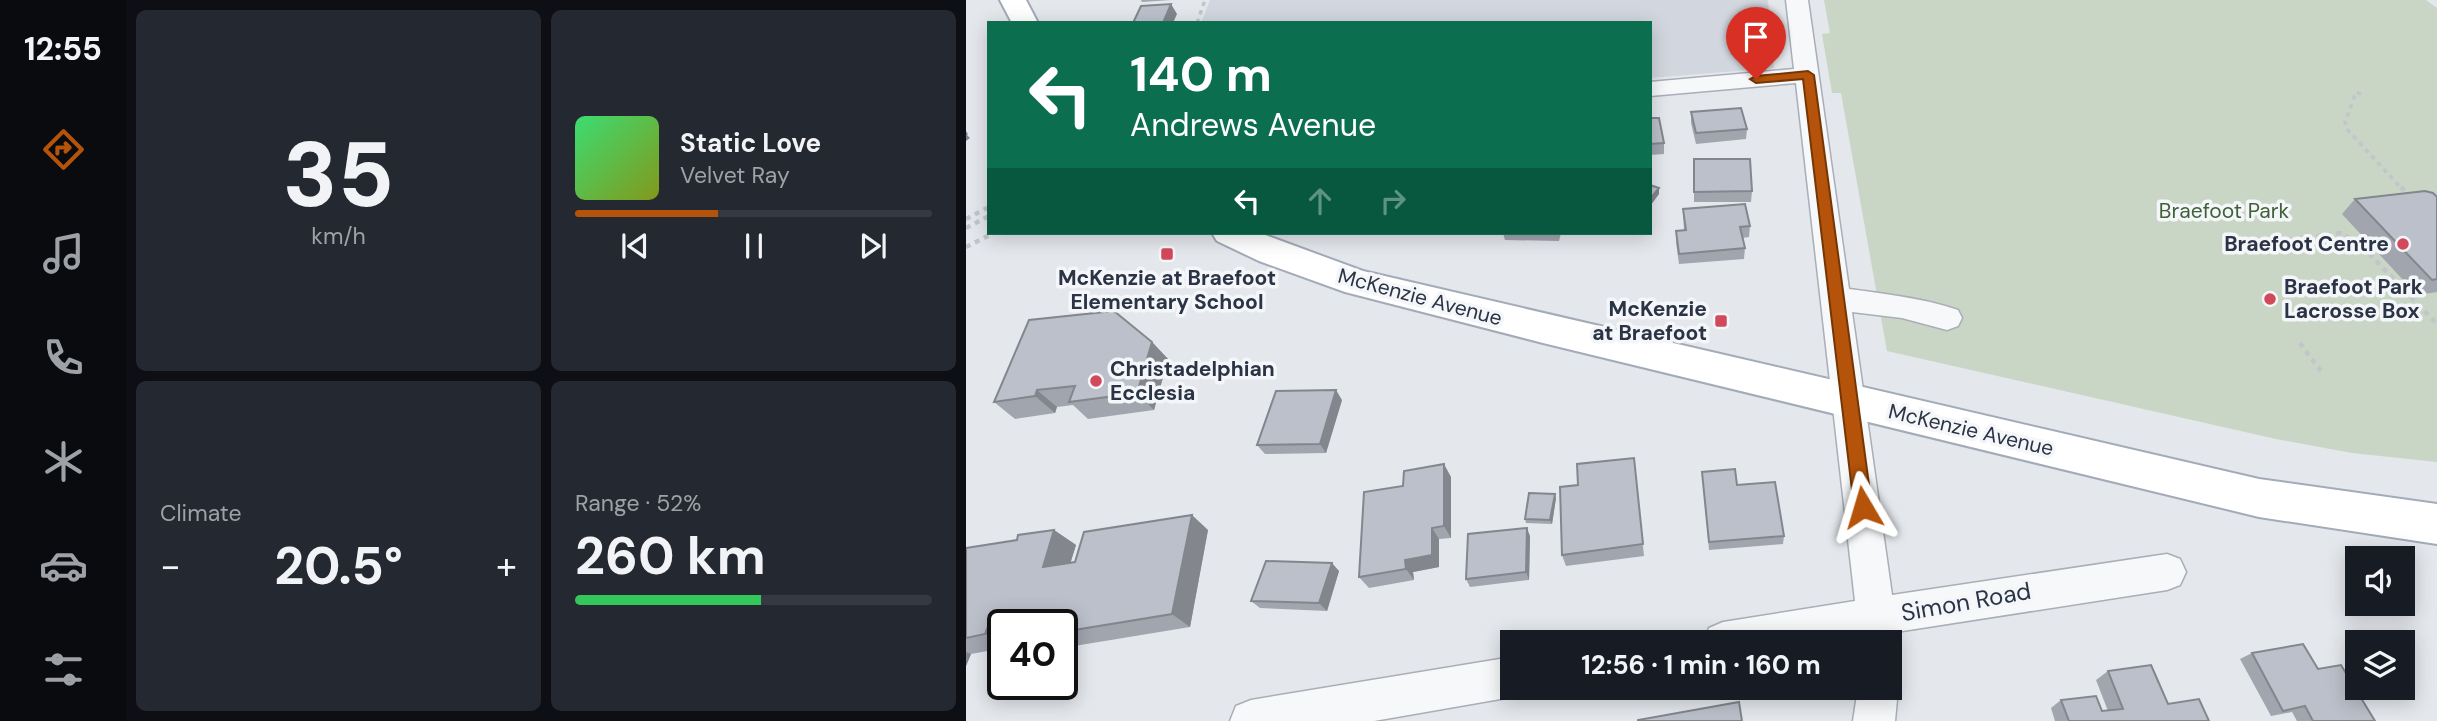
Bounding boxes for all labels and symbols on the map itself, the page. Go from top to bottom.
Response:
pin [1726,7,1786,79]
park label: Braefoot Park [2159,197,2290,225]
place label: Braefoot Centre [2224,230,2389,258]
marker: Braefoot Centre [2395,236,2411,252]
marker: McKenzie at Braefoot Elementary School [1159,246,1175,262]
street label: McKenzie Avenue [1335,262,1505,332]
place label: McKenzie at Braefoot Elementary School [1058,264,1276,316]
place label: Braefoot Park Lacrosse Box [2284,273,2423,325]
marker: Braefoot Park Lacrosse Box [2262,291,2278,307]
place label: McKenzie at Braefoot [1592,295,1707,347]
marker: McKenzie at Braefoot [1713,313,1729,329]
place label: Christadelphian Ecclesia [1110,355,1275,407]
marker: Christadelphian Ecclesia [1088,373,1104,389]
street label: McKenzie Avenue [1886,397,2056,463]
position arrow [1826,470,1900,544]
street label: Simon Road [1899,575,2033,628]
speed limit sign: 40 [987,609,1078,700]

